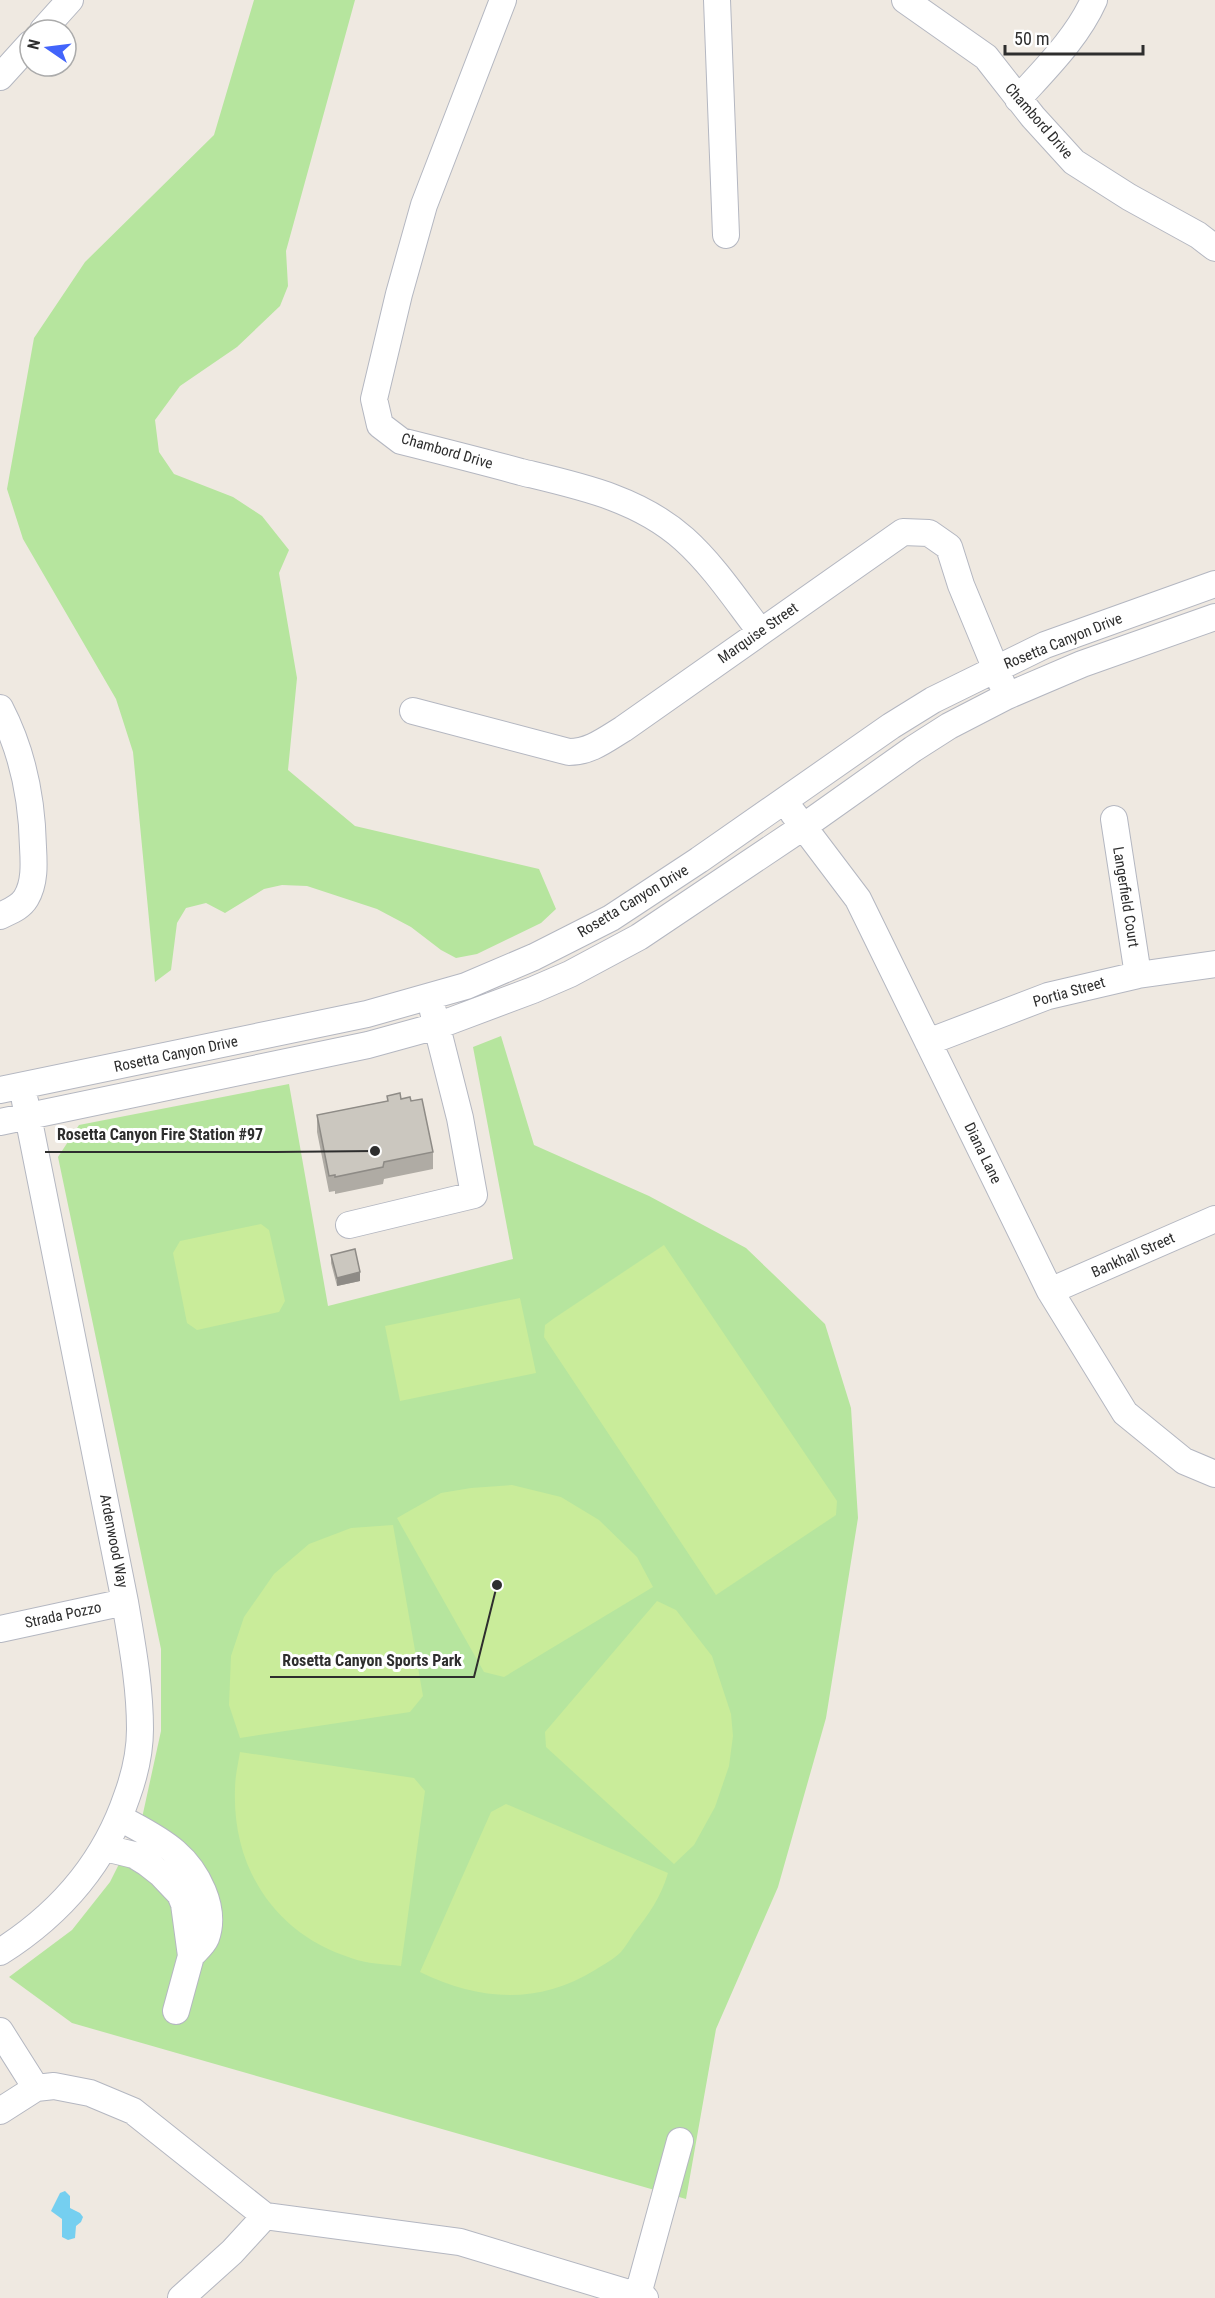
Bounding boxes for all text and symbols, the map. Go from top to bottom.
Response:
north arrow [18,18,78,78]
scale bar [1005,18,1143,56]
text: 50 m [1014,28,1049,49]
text: N [24,37,44,52]
street label: Chambord Drive [1001,79,1077,163]
street label: Chambord Drive [399,429,495,473]
street label: Marquise Street [714,599,802,667]
street label: Rosetta Canyon Drive [1001,609,1125,673]
street label: Langerfield Court [1109,845,1143,949]
street label: Rosetta Canyon Drive [574,861,692,941]
street label: Portia Street [1031,973,1107,1011]
street label: Rosetta Canyon Drive [112,1032,240,1076]
callout: Rosetta Canyon Fire Station #97 [45,1118,276,1152]
street label: Diana Lane [961,1120,1005,1186]
text: Rosetta Canyon Fire Station #97 [57,1125,263,1144]
street label: Bankhall Street [1089,1229,1177,1281]
street label: Ardenwood Way [96,1493,132,1589]
street label: Strada Pozzo [23,1598,103,1632]
callout: Rosetta Canyon Sports Park [270,1643,474,1677]
text: Rosetta Canyon Sports Park [282,1651,462,1670]

